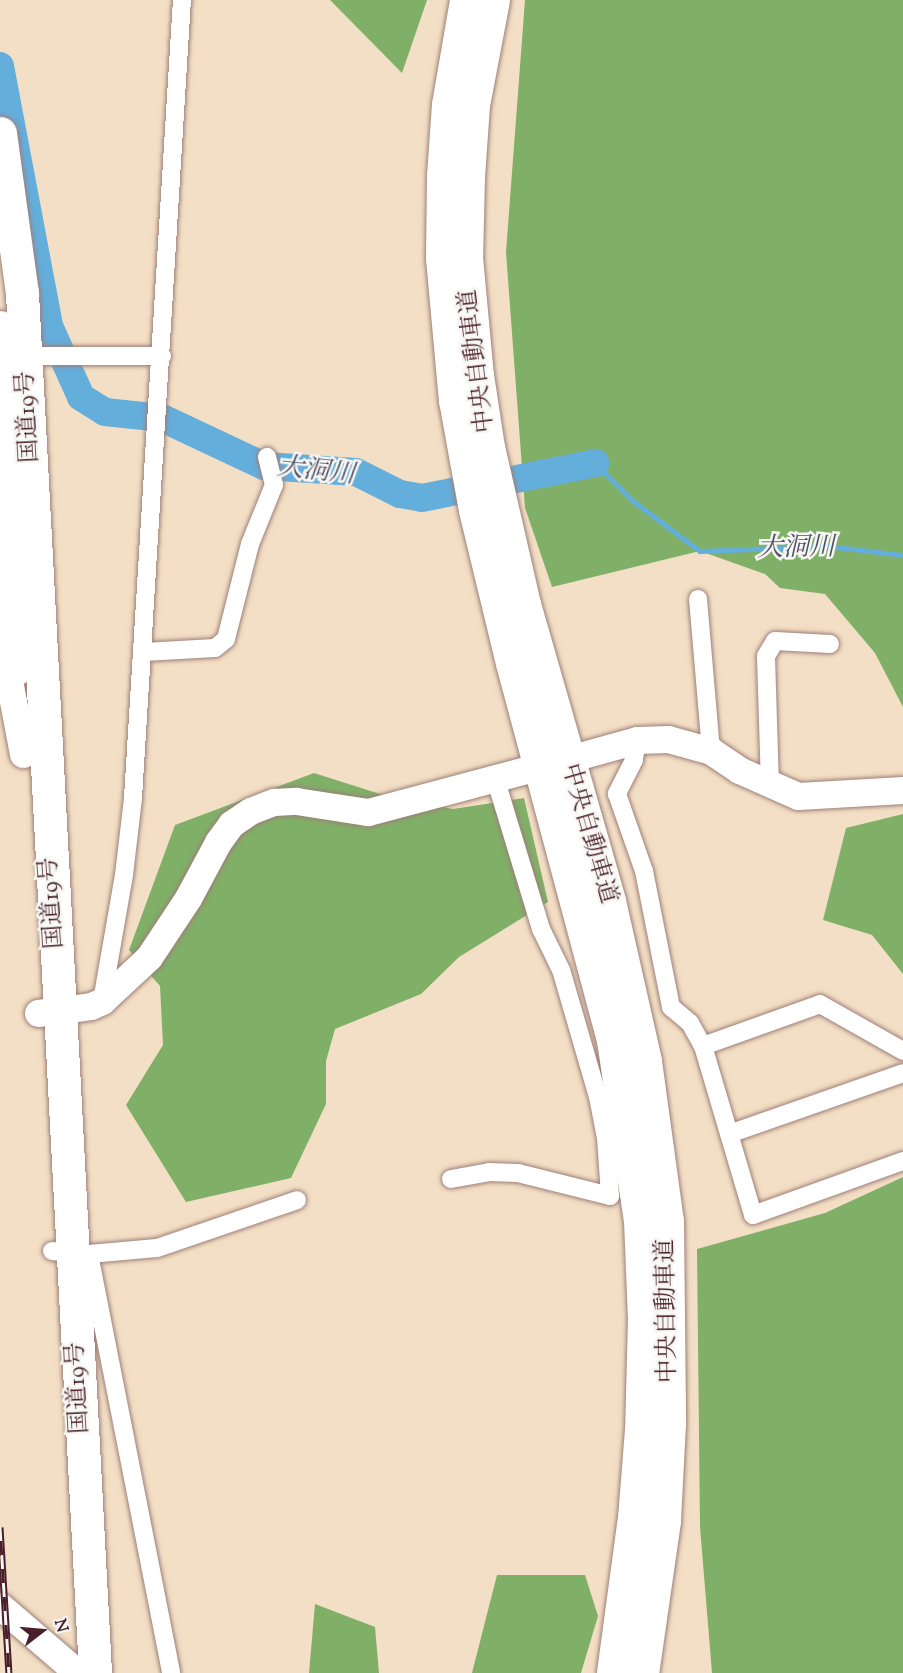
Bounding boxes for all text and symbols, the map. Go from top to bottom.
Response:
street label: 中央自動車道 [455,288,501,434]
street label: 国道19号 [12,371,46,463]
water label: 大洞川 [276,452,356,492]
water label: 大洞川 [757,533,835,565]
street label: 中央自動車道 [554,761,622,907]
street label: 国道19号 [35,856,71,950]
street label: 中央自動車道 [652,1239,684,1383]
street label: 国道19号 [62,1342,96,1434]
north arrow [12,1601,72,1661]
text: N [47,1617,73,1635]

